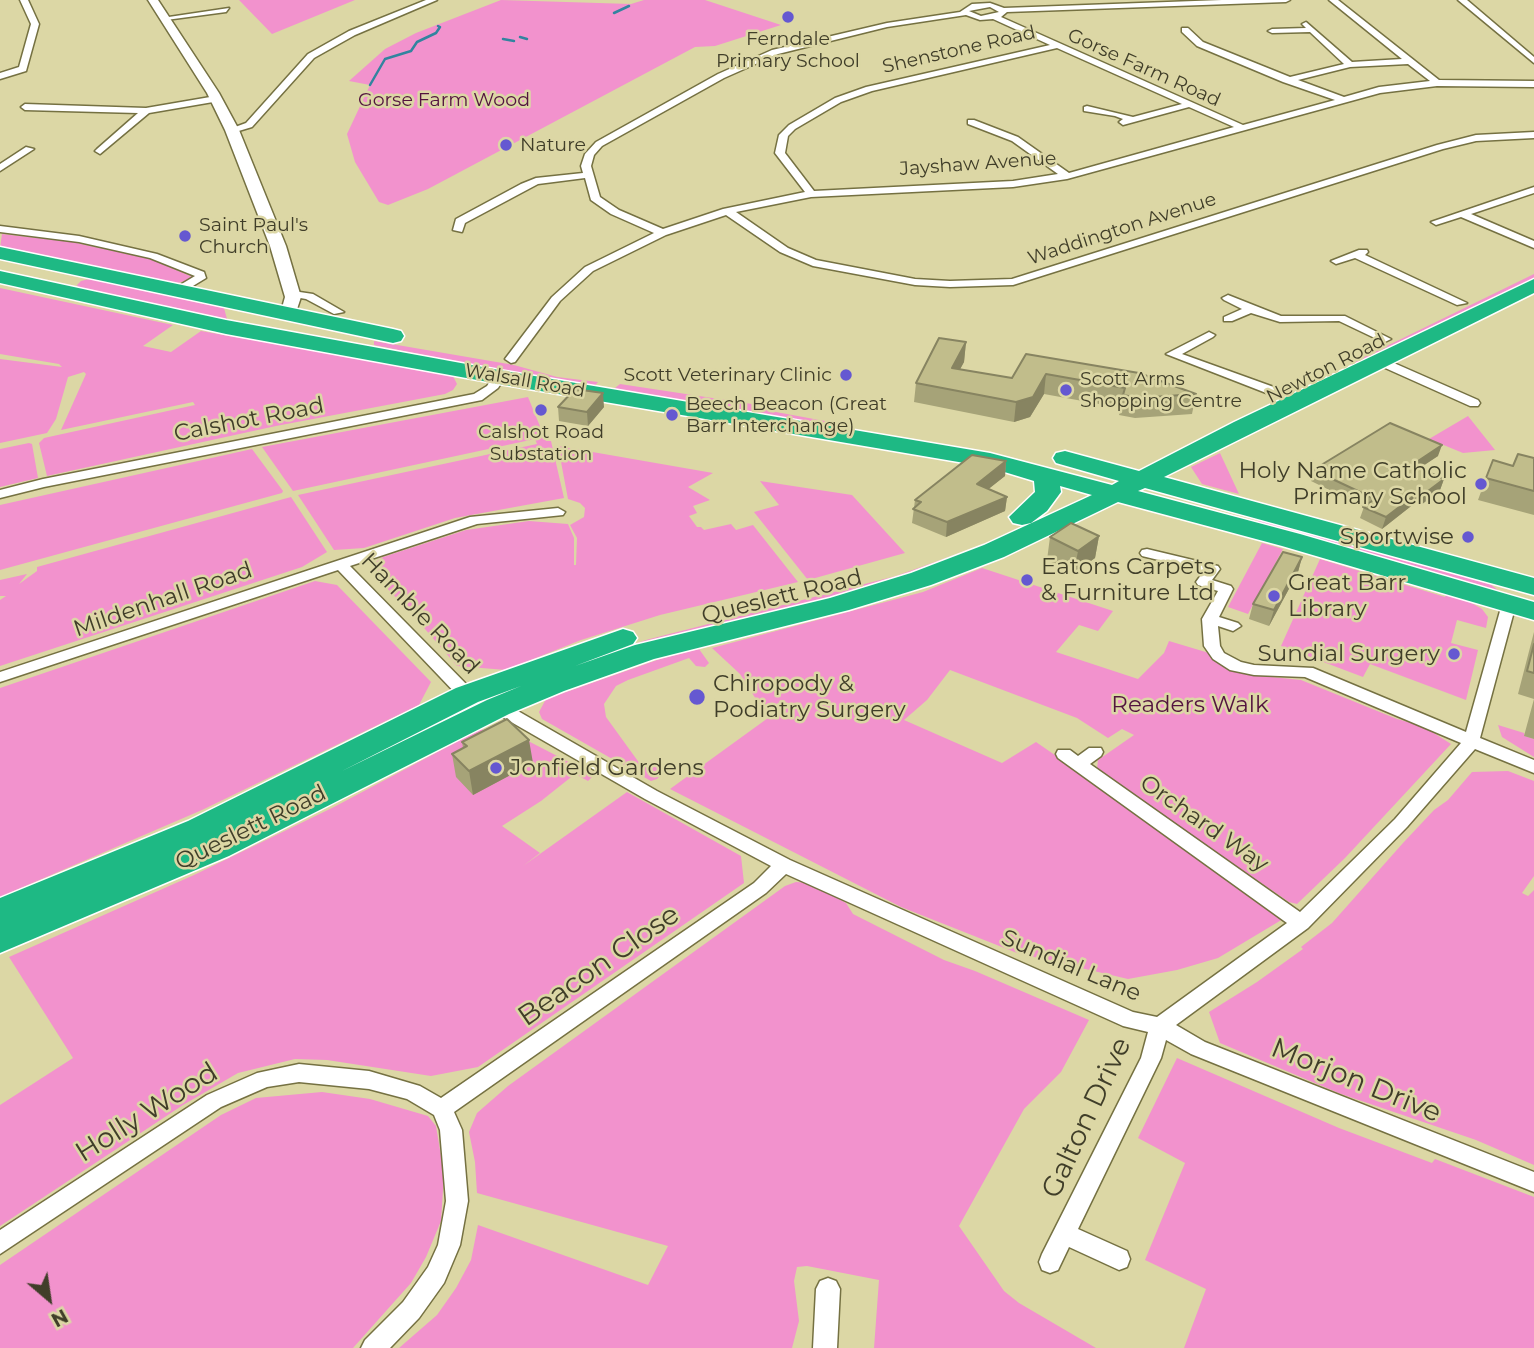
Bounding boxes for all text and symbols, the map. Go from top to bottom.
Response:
marker: Ferndale Primary School [780,9,796,25]
street label: Shenstone Road [880,21,1038,79]
street label: Gorse Farm Road [1064,24,1224,112]
place label: Ferndale Primary School [716,28,860,72]
park label: Gorse Farm Wood [358,89,530,111]
place label: Nature [520,134,586,156]
marker: Nature [498,137,514,153]
street label: Jayshaw Avenue [899,147,1057,181]
street label: Waddington Avenue [1025,188,1219,270]
place label: Saint Paul's Church [199,214,308,258]
marker: Saint Paul's Church [177,228,193,244]
street label: Newton Road [1263,329,1389,409]
street label: Walsall Road [463,359,587,403]
place label: Scott Veterinary Clinic [623,364,832,386]
marker: Scott Veterinary Clinic [838,367,854,383]
place label: Scott Arms Shopping Centre [1080,368,1242,412]
marker: Scott Arms Shopping Centre [1058,382,1074,398]
street label: Calshot Road [171,392,327,448]
place label: Beech Beacon (Great Barr Interchange) [686,393,887,437]
marker: Calshot Road Substation [533,402,549,418]
marker: Beech Beacon (Great Barr Interchange) [664,407,680,423]
place label: Calshot Road Substation [478,421,604,465]
place label: Holy Name Catholic Primary School [1238,457,1467,511]
marker: Holy Name Catholic Primary School [1473,476,1489,492]
place label: Sportwise [1340,523,1454,551]
marker: Sportwise [1460,529,1476,545]
street label: Hamble Road [355,547,485,681]
place label: Eatons Carpets & Furniture Ltd [1041,553,1215,607]
street label: Mildenhall Road [70,557,256,643]
street label: Queslett Road [699,564,865,630]
place label: Great Barr Library [1288,569,1406,623]
marker: Eatons Carpets & Furniture Ltd [1019,572,1035,588]
marker: Great Barr Library [1266,588,1282,604]
place label: Sundial Surgery [1258,640,1440,668]
marker: Sundial Surgery [1446,646,1462,662]
place label: Chiropody & Podiatry Surgery [713,670,906,724]
marker: Chiropody & Podiatry Surgery [687,687,707,707]
park label: Readers Walk [1111,691,1269,719]
place label: Jonfield Gardens [510,754,704,782]
marker: Jonfield Gardens [488,760,504,776]
street label: Orchard Way [1134,770,1274,878]
street label: Queslett Road [171,780,331,876]
street label: Beacon Close [512,898,686,1034]
street label: Sundial Lane [997,924,1145,1008]
street label: Galton Drive [1035,1032,1139,1204]
street label: Morjon Drive [1266,1032,1446,1130]
street label: Holly Wood [70,1056,224,1170]
north arrow [14,1264,84,1334]
text: N [47,1304,72,1332]

